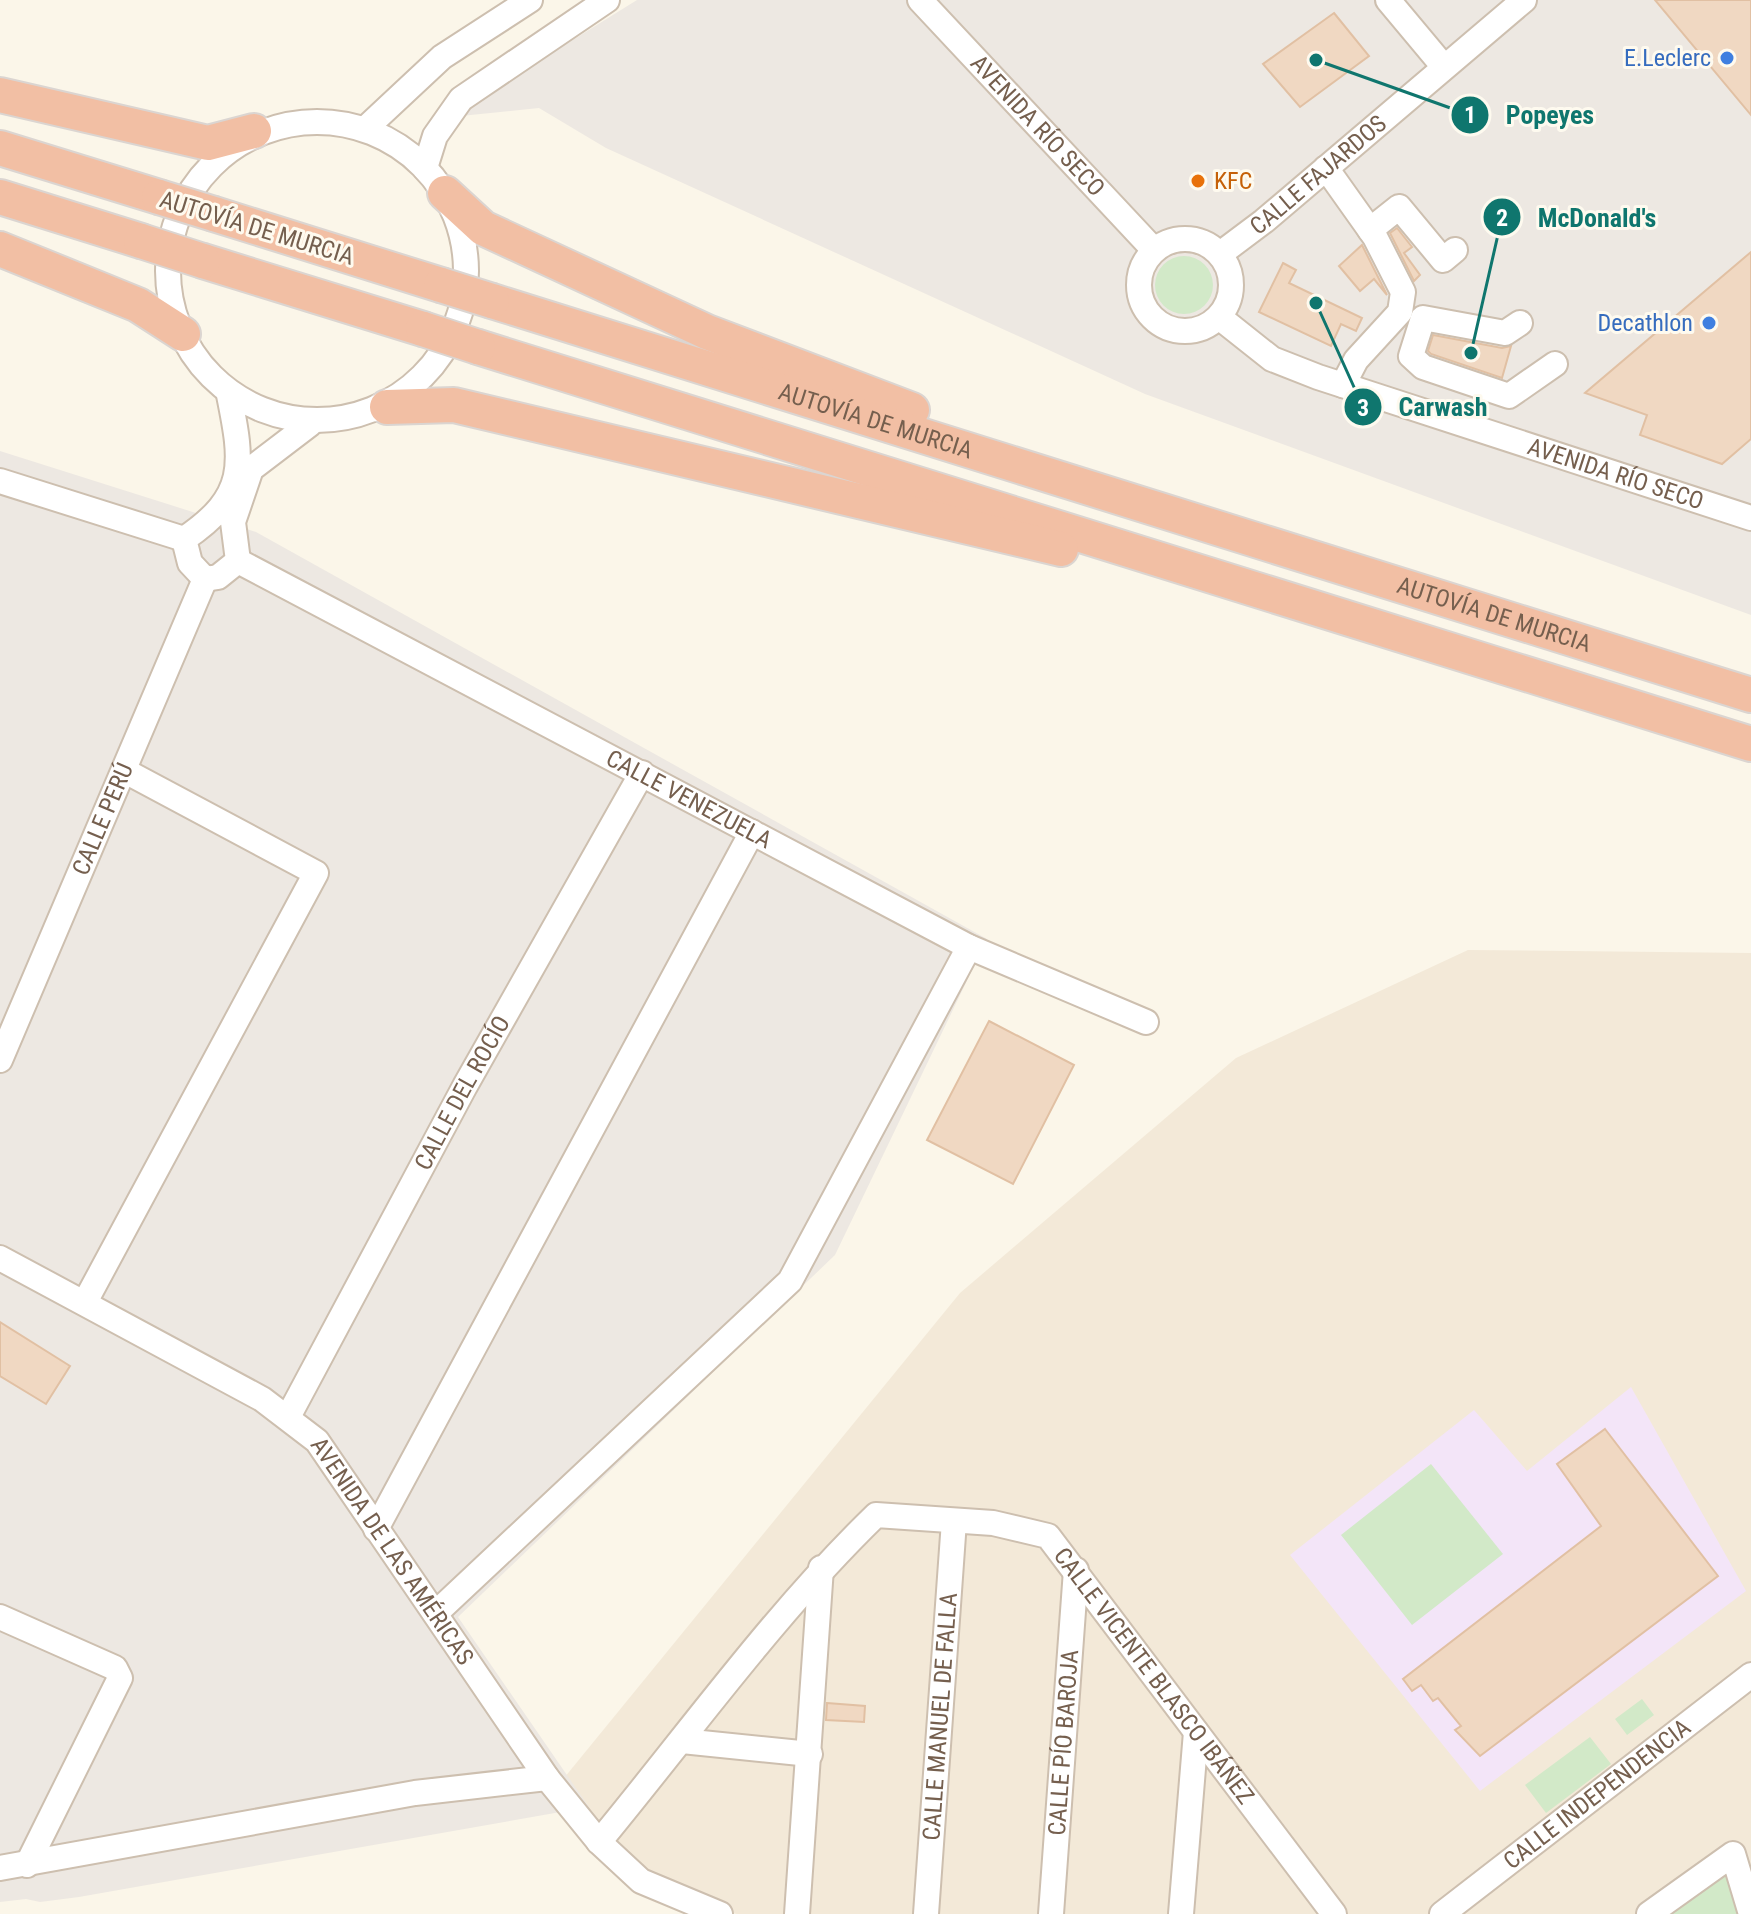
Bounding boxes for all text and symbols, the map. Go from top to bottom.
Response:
place label: E.Leclerc [1624,44,1711,72]
street label: AVENIDA RÍO SECO [965,49,1110,202]
marker: E.Leclerc [1718,49,1736,67]
callout: Popeyes [1450,90,1611,140]
text: Popeyes [1506,100,1594,130]
text: 1 [1464,101,1476,129]
street label: CALLE FAJARDOS [1245,109,1392,241]
place label: KFC [1214,167,1252,195]
marker: KFC [1189,172,1207,190]
street label: AUTOVÍA DE MURCIA [157,185,358,271]
callout: McDonald's [1482,192,1672,242]
text: McDonald's [1538,203,1656,233]
text: 2 [1496,204,1508,232]
place label: Decathlon [1598,309,1693,337]
marker: Decathlon [1700,314,1718,332]
street label: AUTOVÍA DE MURCIA [775,378,976,465]
callout: Carwash [1343,382,1504,432]
text: Carwash [1398,392,1488,422]
text: 3 [1357,394,1369,422]
street label: AVENIDA RÍO SECO [1524,432,1707,516]
street label: AUTOVÍA DE MURCIA [1394,571,1595,658]
street label: CALLE VENEZUELA [601,744,777,854]
street label: CALLE PERÚ [66,759,139,879]
street label: CALLE DEL ROCÍO [409,1011,516,1175]
street label: AVENIDA DE LAS AMÉRICAS [305,1432,480,1670]
street label: CALLE VICENTE BLASCO IBÁÑEZ [1048,1542,1260,1810]
street label: CALLE MANUEL DE FALLA [917,1591,963,1842]
street label: CALLE PÍO BAROJA [1043,1648,1084,1836]
street label: CALLE INDEPENDENCIA [1498,1713,1696,1875]

